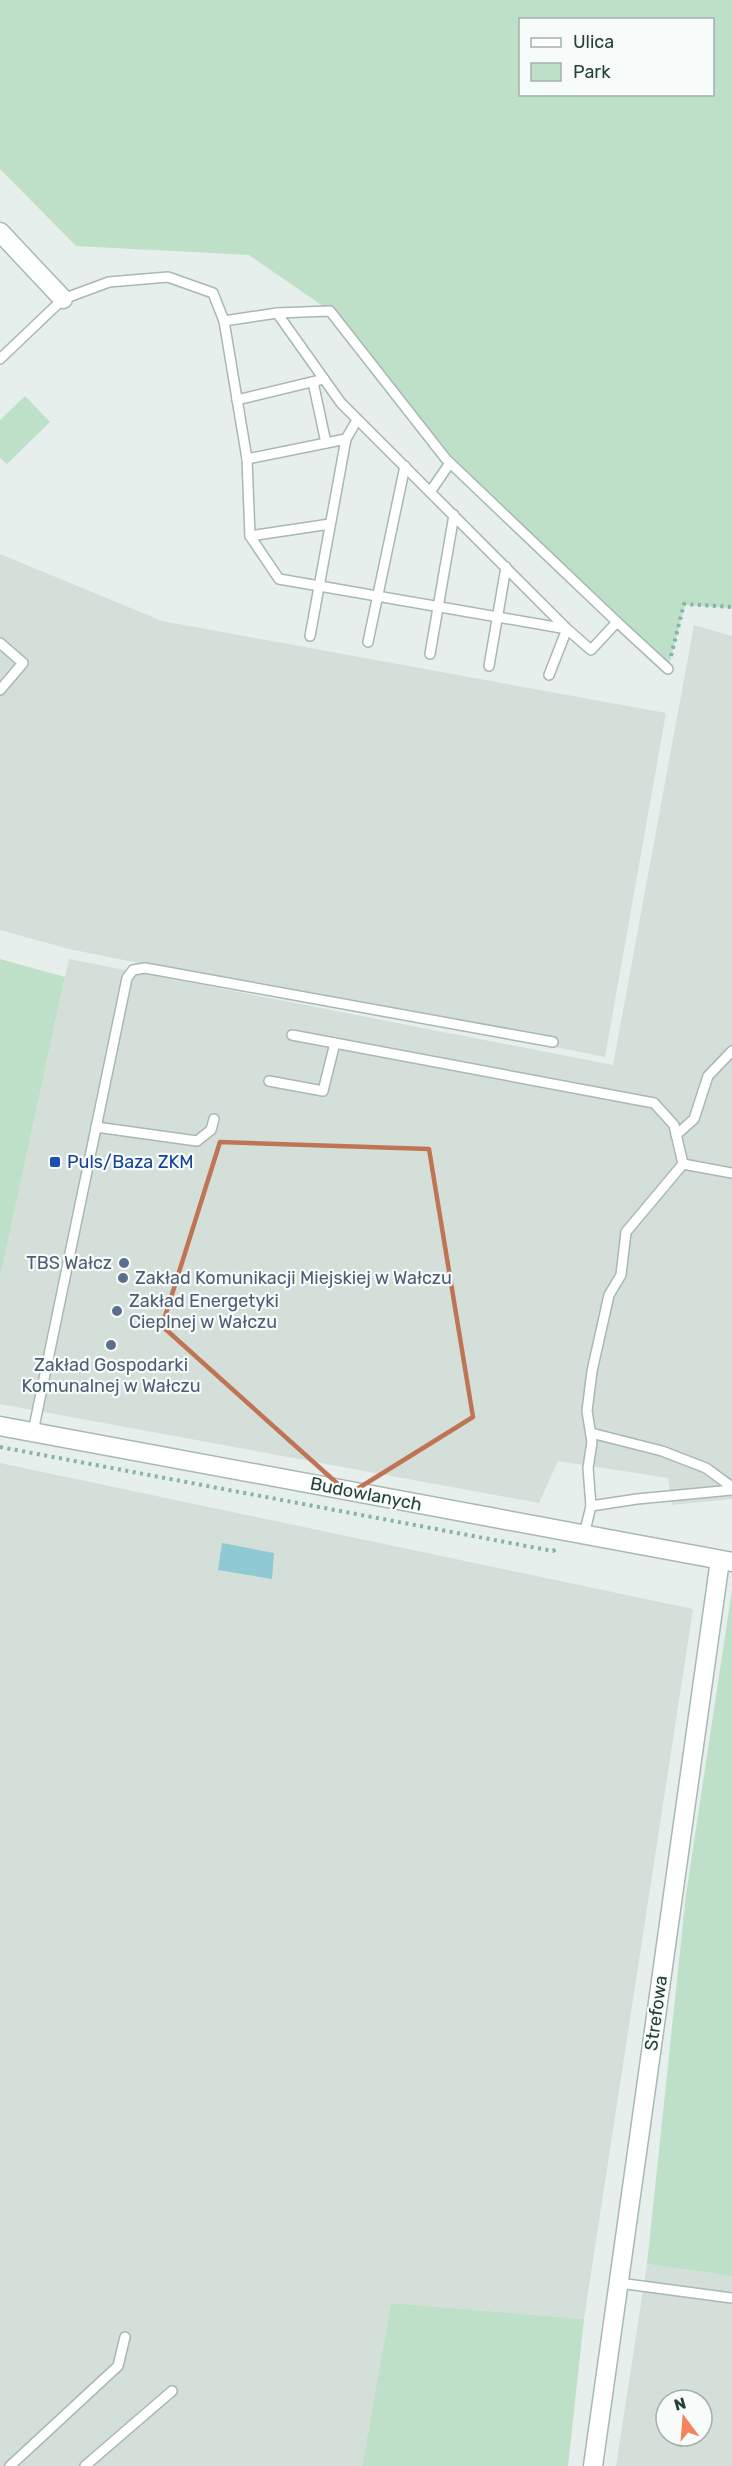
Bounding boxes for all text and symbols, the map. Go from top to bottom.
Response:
legend [519,18,714,96]
text: Ulica [573,31,614,53]
text: Park [573,61,611,83]
place label: Puls/Baza ZKM [67,1151,194,1173]
marker: Puls/Baza ZKM [48,1155,62,1169]
place label: TBS Wałcz [26,1252,112,1274]
marker: TBS Wałcz [117,1256,131,1270]
place label: Zakład Komunikacji Miejskiej w Wałczu [135,1267,452,1289]
marker: Zakład Komunikacji Miejskiej w Wałczu [116,1271,130,1285]
place label: Zakład Energetyki Cieplnej w Wałczu [129,1290,279,1333]
marker: Zakład Energetyki Cieplnej w Wałczu [110,1304,124,1318]
marker: Zakład Gospodarki Komunalnej w Wałczu [104,1338,118,1352]
place label: Zakład Gospodarki Komunalnej w Wałczu [21,1354,201,1397]
street label: Budowlanych [308,1472,424,1516]
street label: Strefowa [640,1974,672,2052]
north arrow [654,2388,714,2448]
text: N [672,2393,688,2415]

